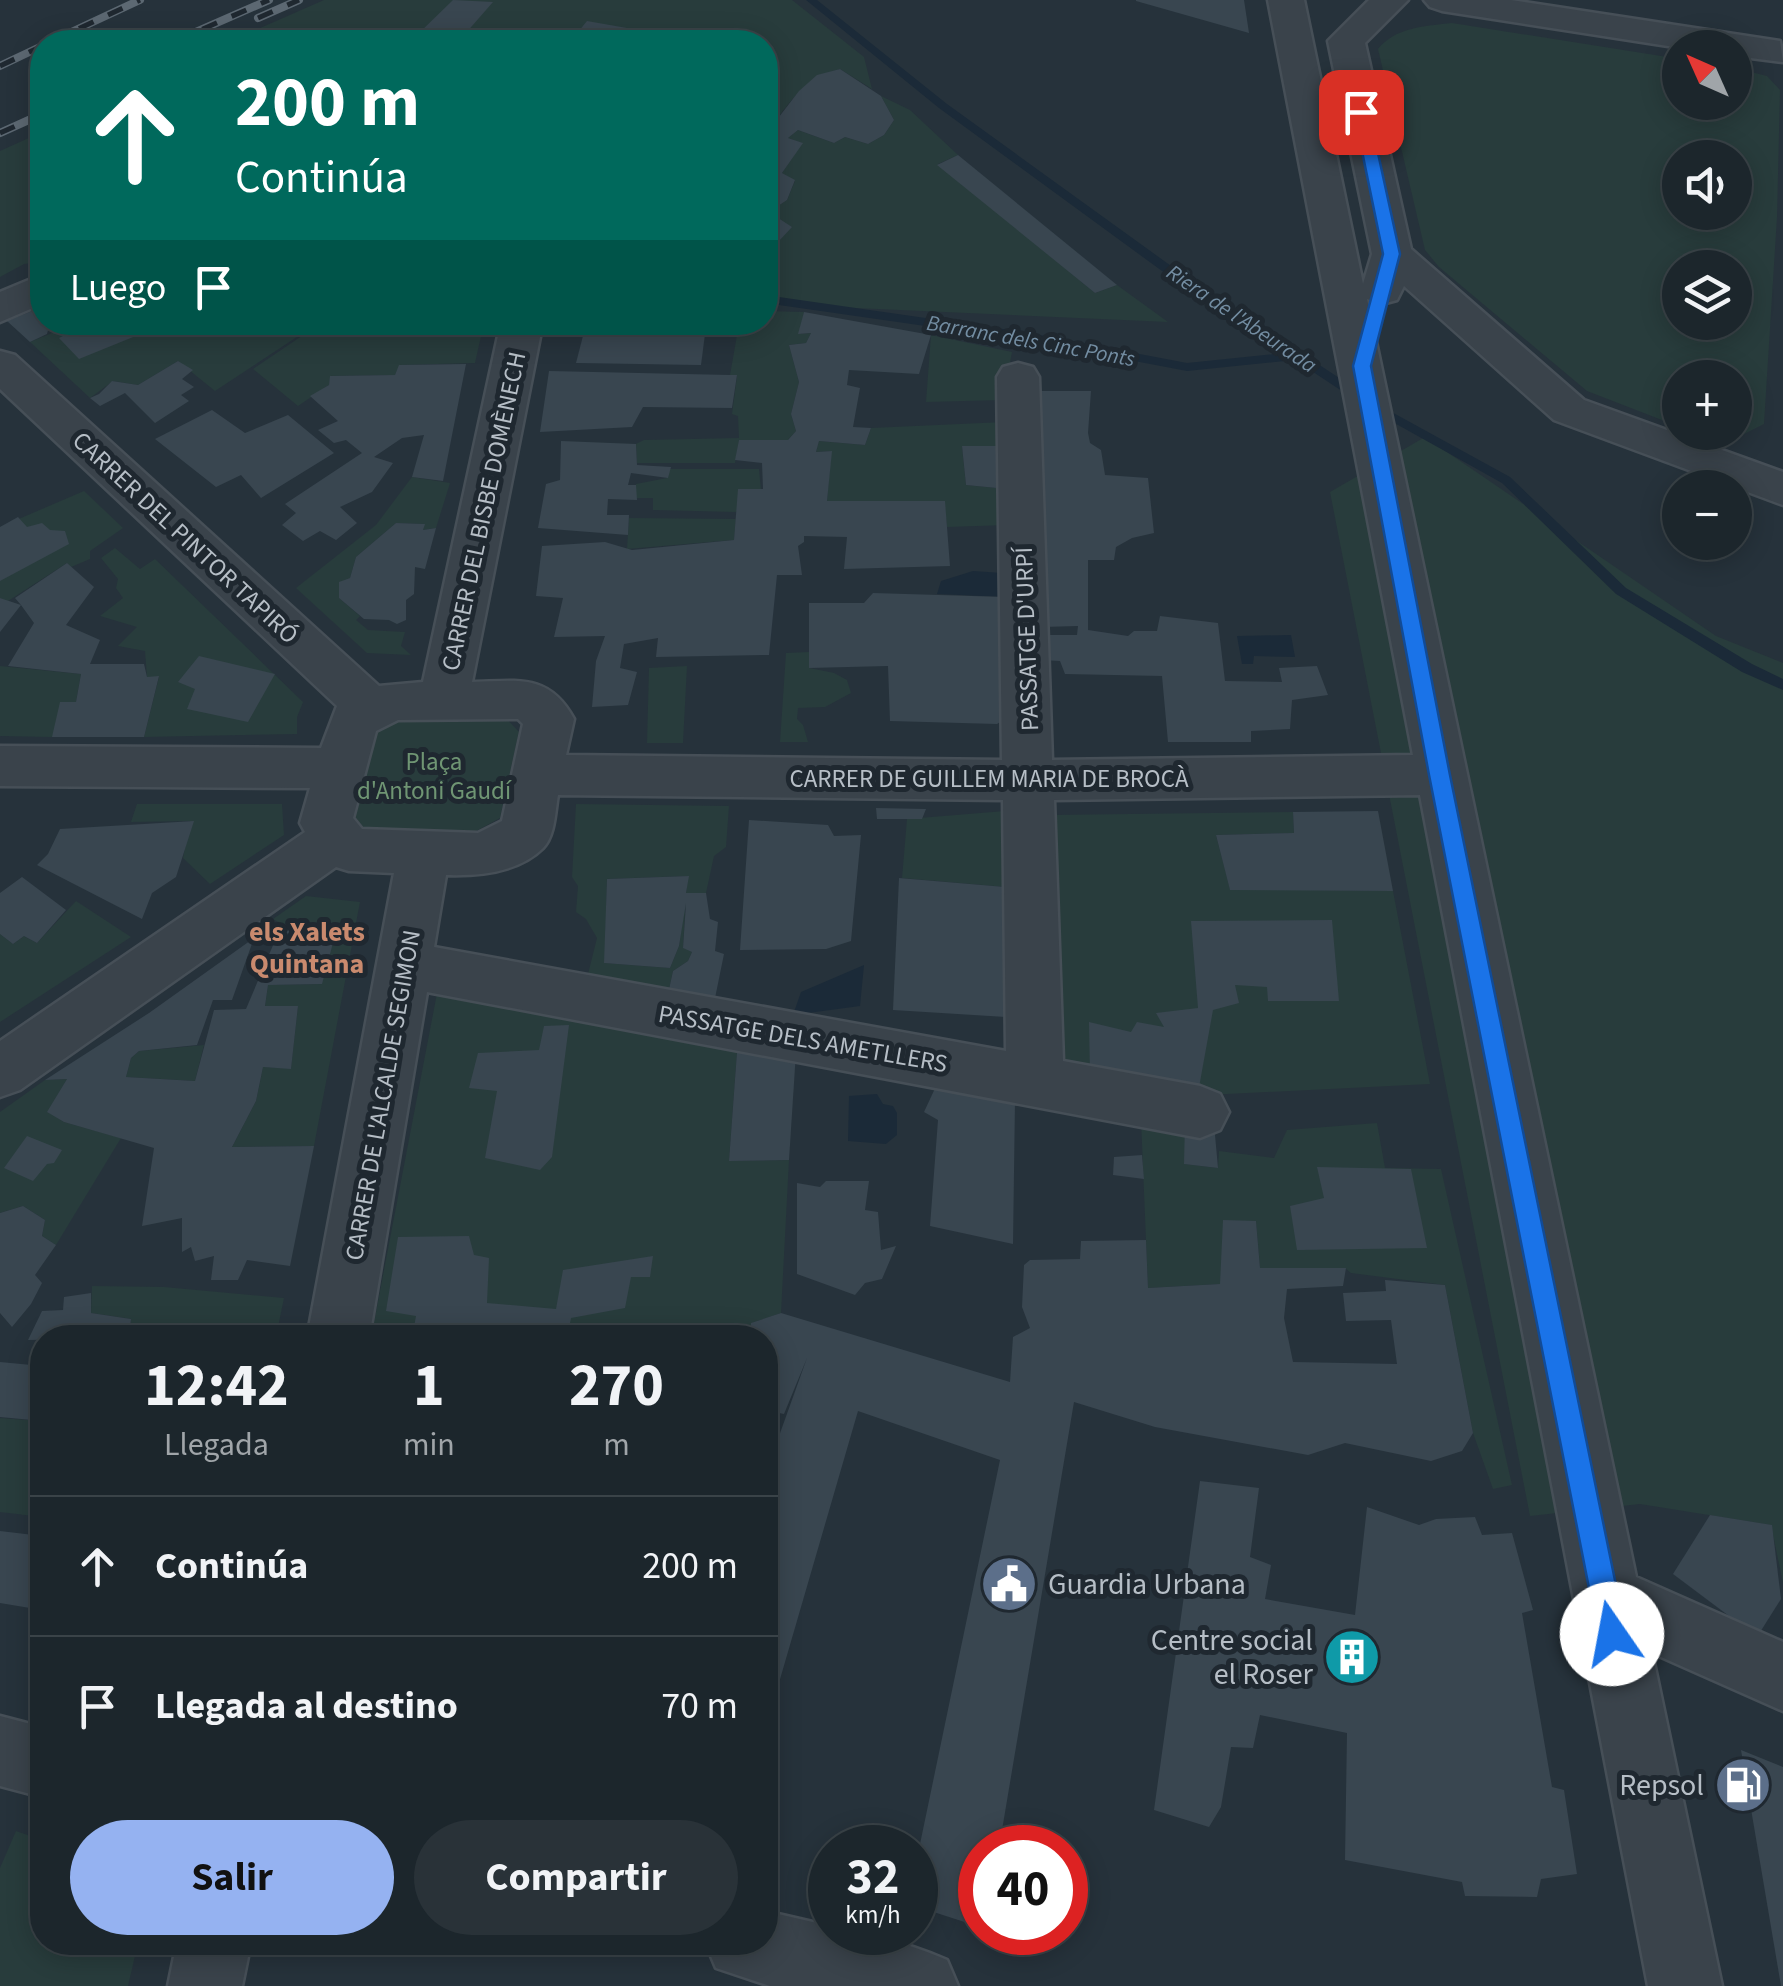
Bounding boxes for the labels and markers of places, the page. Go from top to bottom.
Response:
pin [1319,70,1404,155]
public building icon: Guardia Urbana [979,1554,1039,1614]
place label: Guardia Urbana [1048,1563,1246,1606]
place label: Centre social el Roser [1151,1619,1314,1696]
building icon: Centre social el Roser [1322,1627,1382,1687]
fuel station icon: Repsol [1713,1755,1773,1815]
place label: Repsol [1619,1764,1704,1807]

